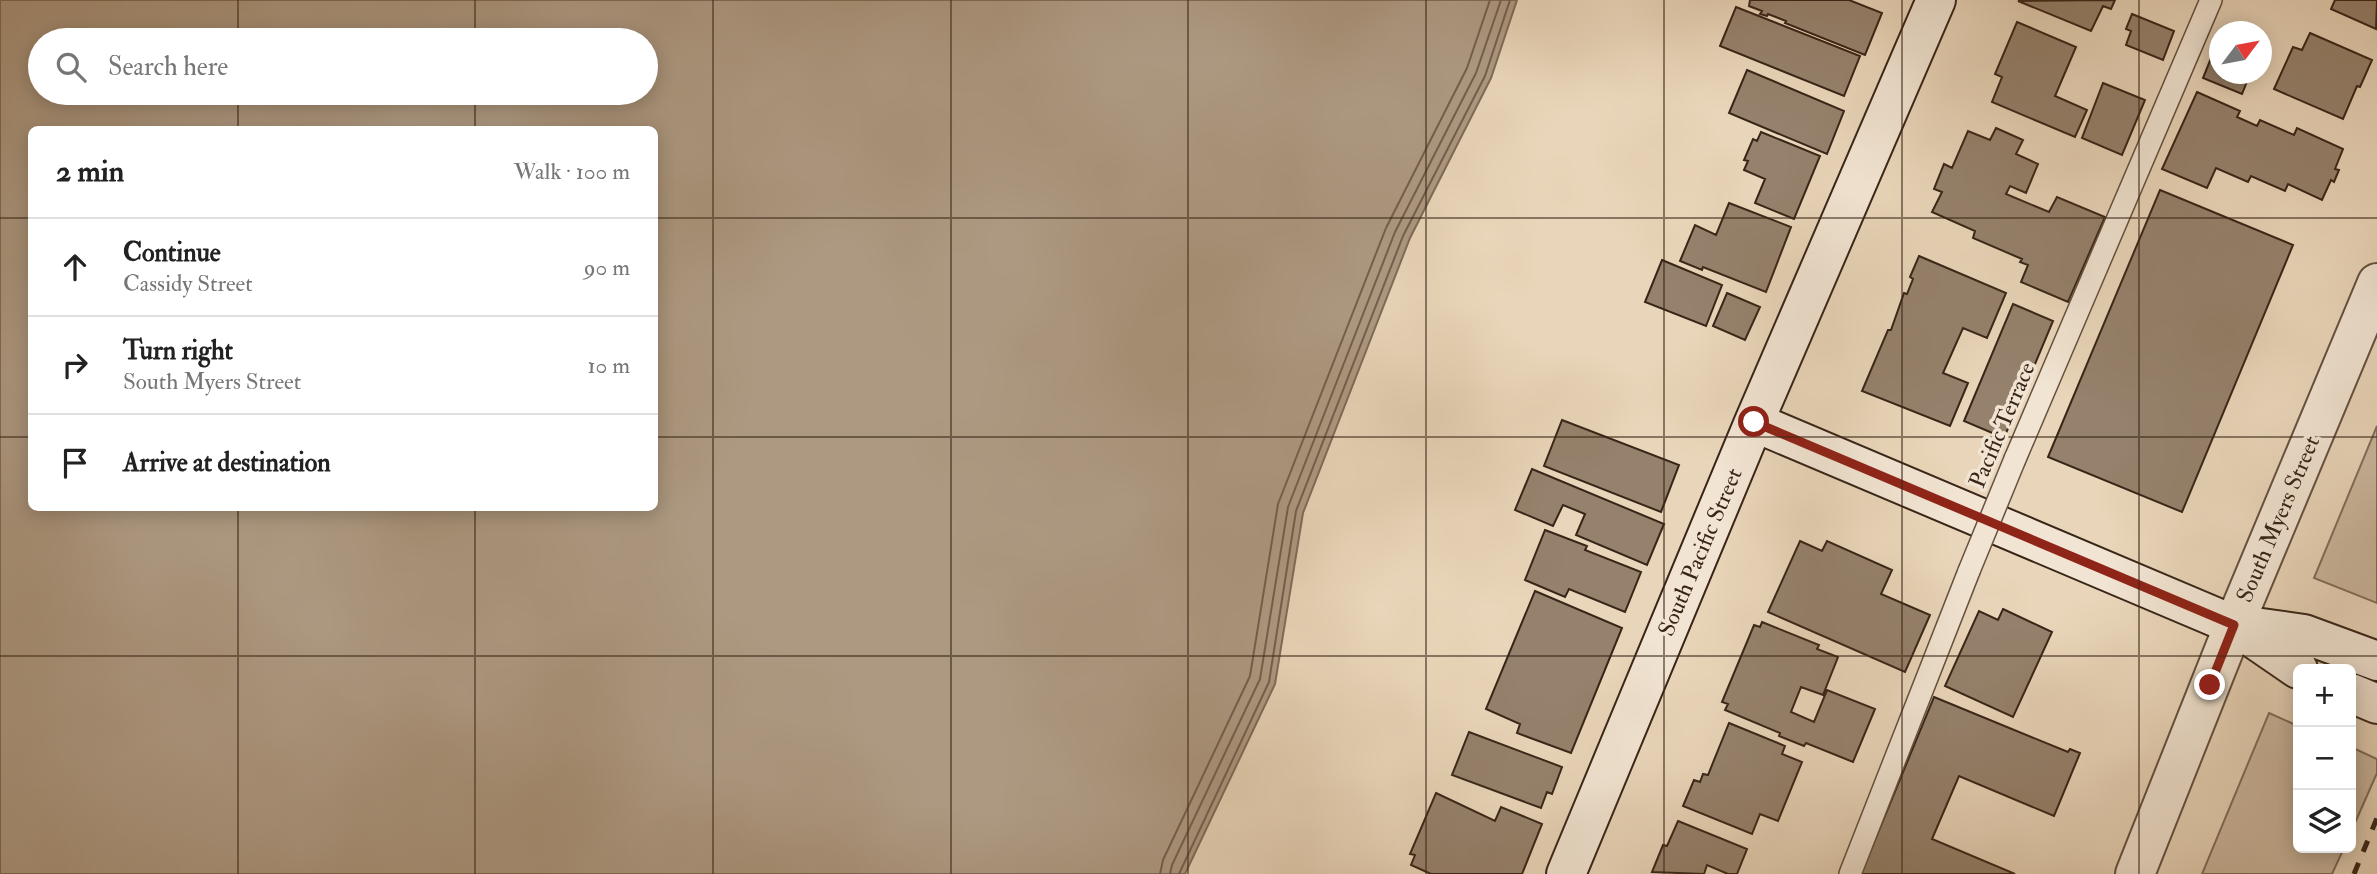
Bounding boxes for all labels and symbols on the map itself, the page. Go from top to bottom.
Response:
north arrow [2209,21,2272,84]
street label: Pacific Terrace [1963,357,2042,492]
route start [1738,406,1769,437]
street label: South Myers Street [2230,431,2326,607]
street label: South Pacific Street [1651,463,1749,641]
route end [2194,669,2225,700]

